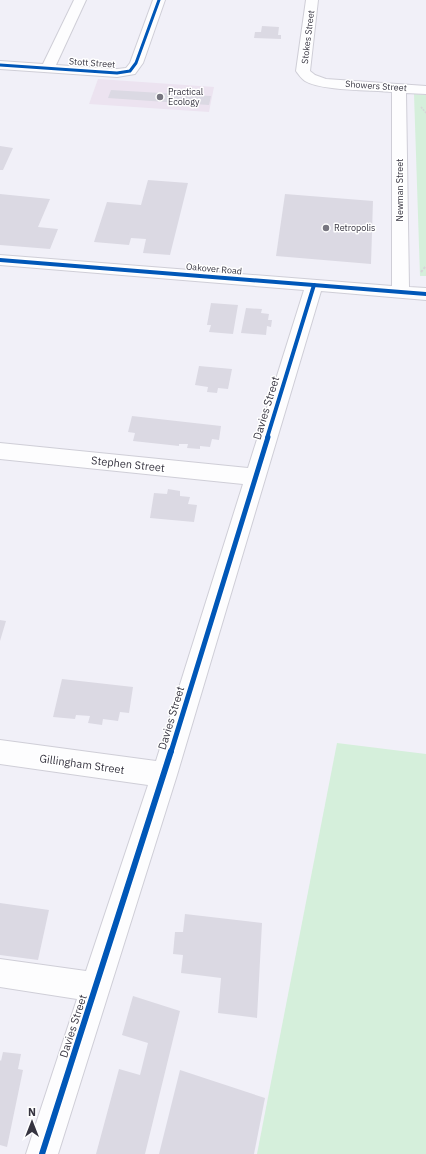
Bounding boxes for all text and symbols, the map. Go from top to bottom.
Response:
street label: Stokes Street [299,9,316,64]
street label: Stott Street [68,55,116,70]
street label: Showers Street [345,78,407,93]
place label: Practical Ecology [168,86,204,107]
marker: Practical Ecology [155,92,165,102]
street label: Newman Street [394,159,405,221]
place label: Retropolis [334,222,375,233]
marker: Retropolis [321,223,331,233]
street label: Oakover Road [186,261,242,276]
street label: Davies Street [250,375,282,441]
street label: Stephen Street [91,453,166,475]
street label: Davies Street [155,685,187,751]
street label: Gillingham Street [39,751,126,777]
street label: Davies Street [56,993,90,1059]
north arrow [12,1102,52,1142]
text: N [28,1105,36,1119]

